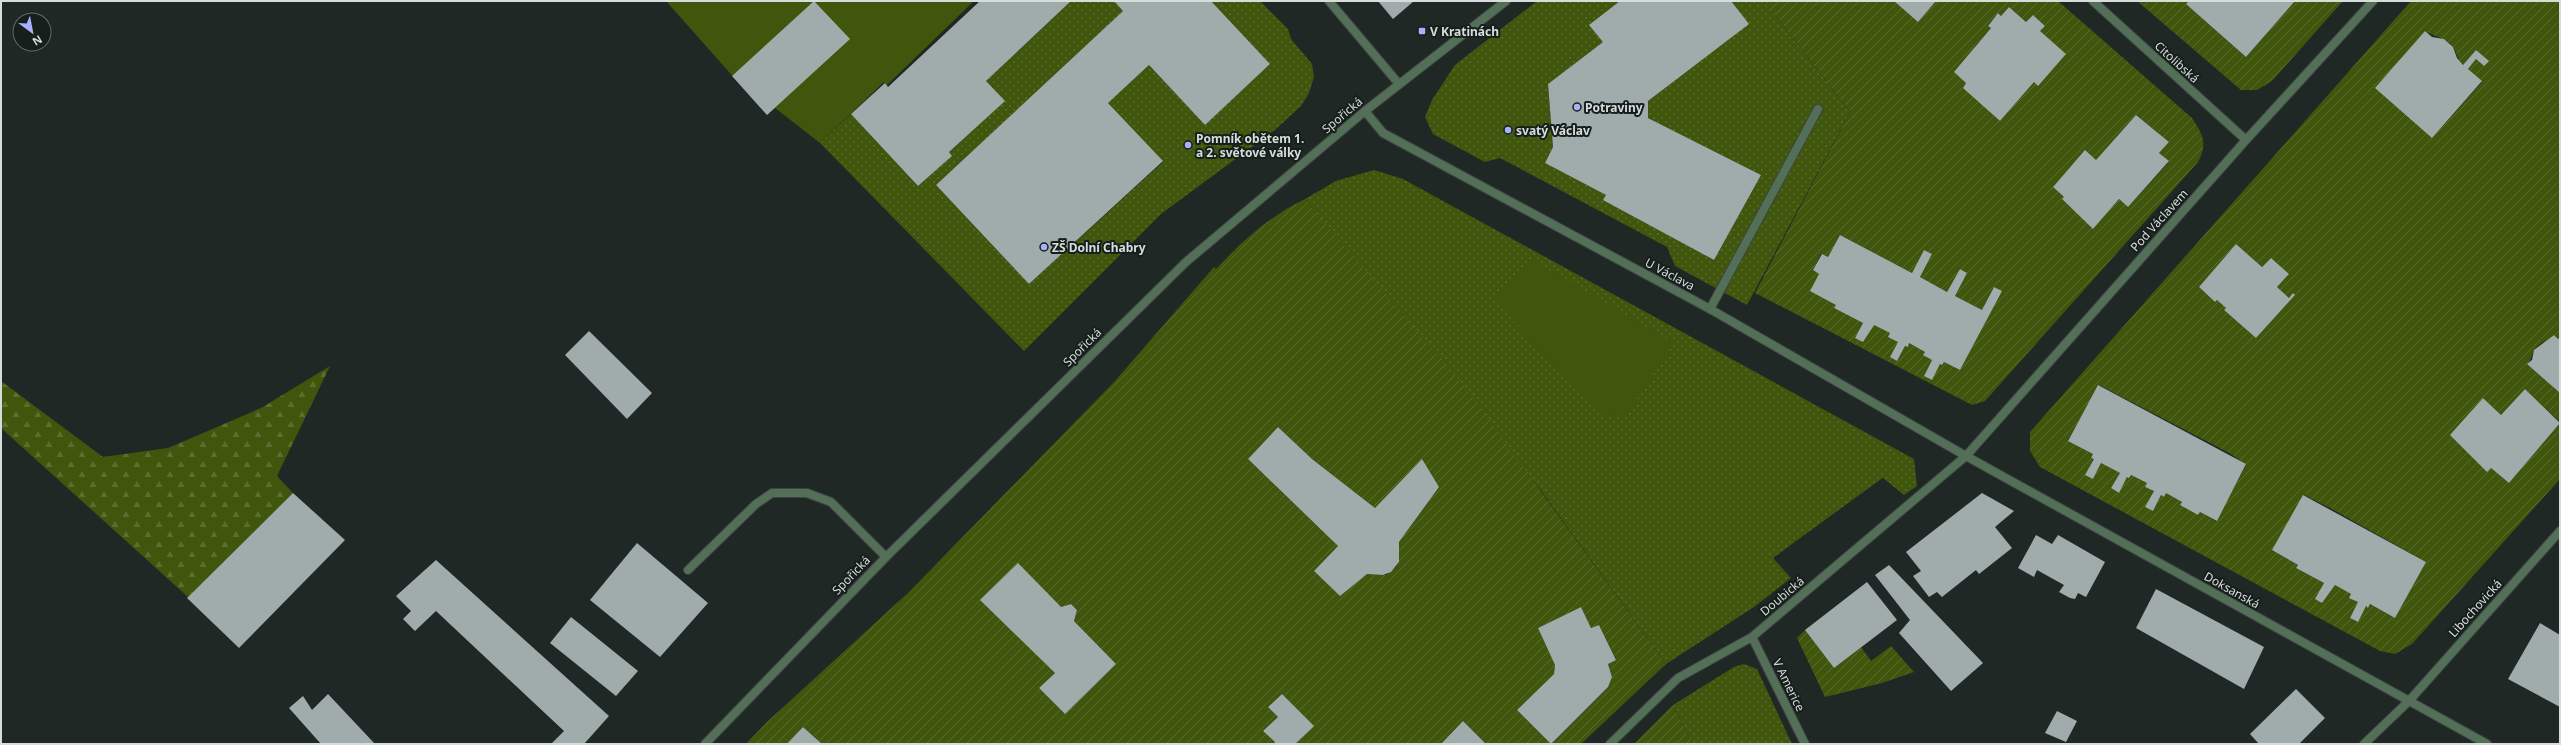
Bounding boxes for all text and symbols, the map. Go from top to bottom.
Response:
north arrow [12,12,52,52]
place label: V Kratinách [1430,23,1499,40]
marker: V Kratinách [1417,26,1427,36]
text: N [30,32,45,50]
street label: Citolibská [2151,37,2203,87]
street label: Spořická [1318,93,1366,137]
place label: Potraviny [1585,99,1643,116]
marker: Potraviny [1572,102,1582,112]
place label: svatý Václav [1516,122,1590,139]
marker: svatý Václav [1503,125,1513,135]
place label: Pomník obětem 1. a 2. světové války [1196,130,1304,161]
marker: Pomník obětem 1. a 2. světové války [1183,140,1193,150]
street label: Pod Václavem [2126,185,2192,255]
place label: ZŠ Dolní Chabry [1052,239,1146,256]
marker: ZŠ Dolní Chabry [1039,242,1049,252]
street label: U Václava [1642,254,1698,294]
street label: Spořická [1059,324,1105,370]
street label: Spořická [828,552,874,598]
street label: Doksanská [2201,568,2263,612]
street label: Doubická [1756,573,1808,619]
street label: Libochovická [2444,575,2506,641]
street label: V Americe [1769,656,1809,714]

